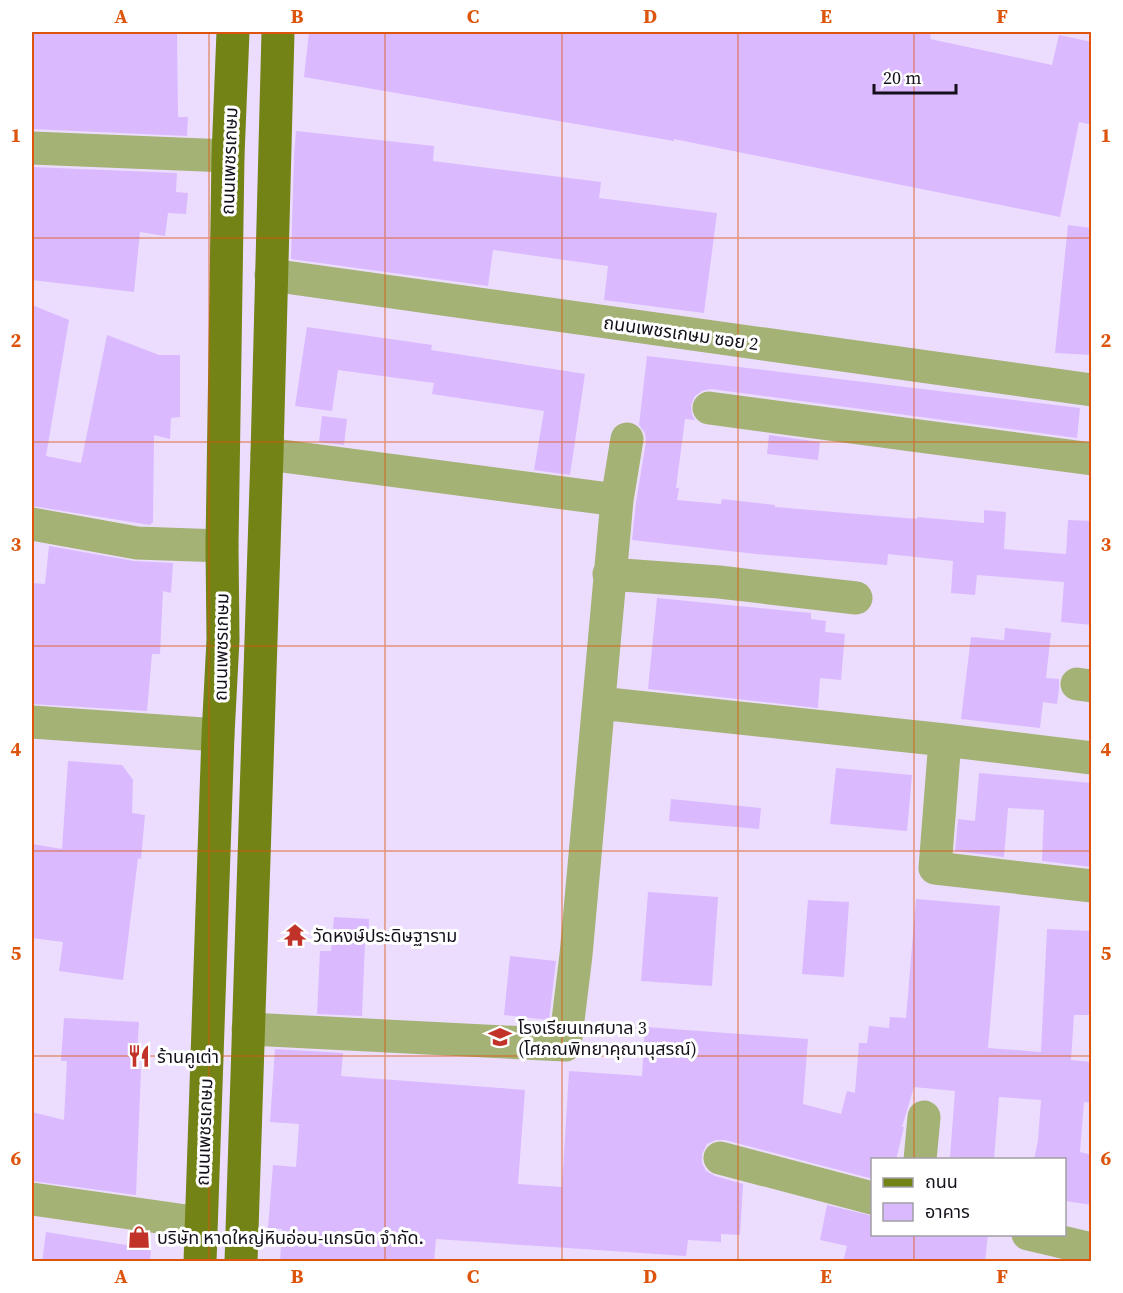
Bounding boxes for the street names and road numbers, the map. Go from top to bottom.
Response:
street label: ถนนเพชรเกษม [215,107,243,215]
street label: ถนนเพชรเกษม ซอย 2 [602,310,760,356]
street label: ถนนเพชรเกษม [208,593,234,701]
street label: ถนนเพชรเกษม [190,1078,218,1186]

